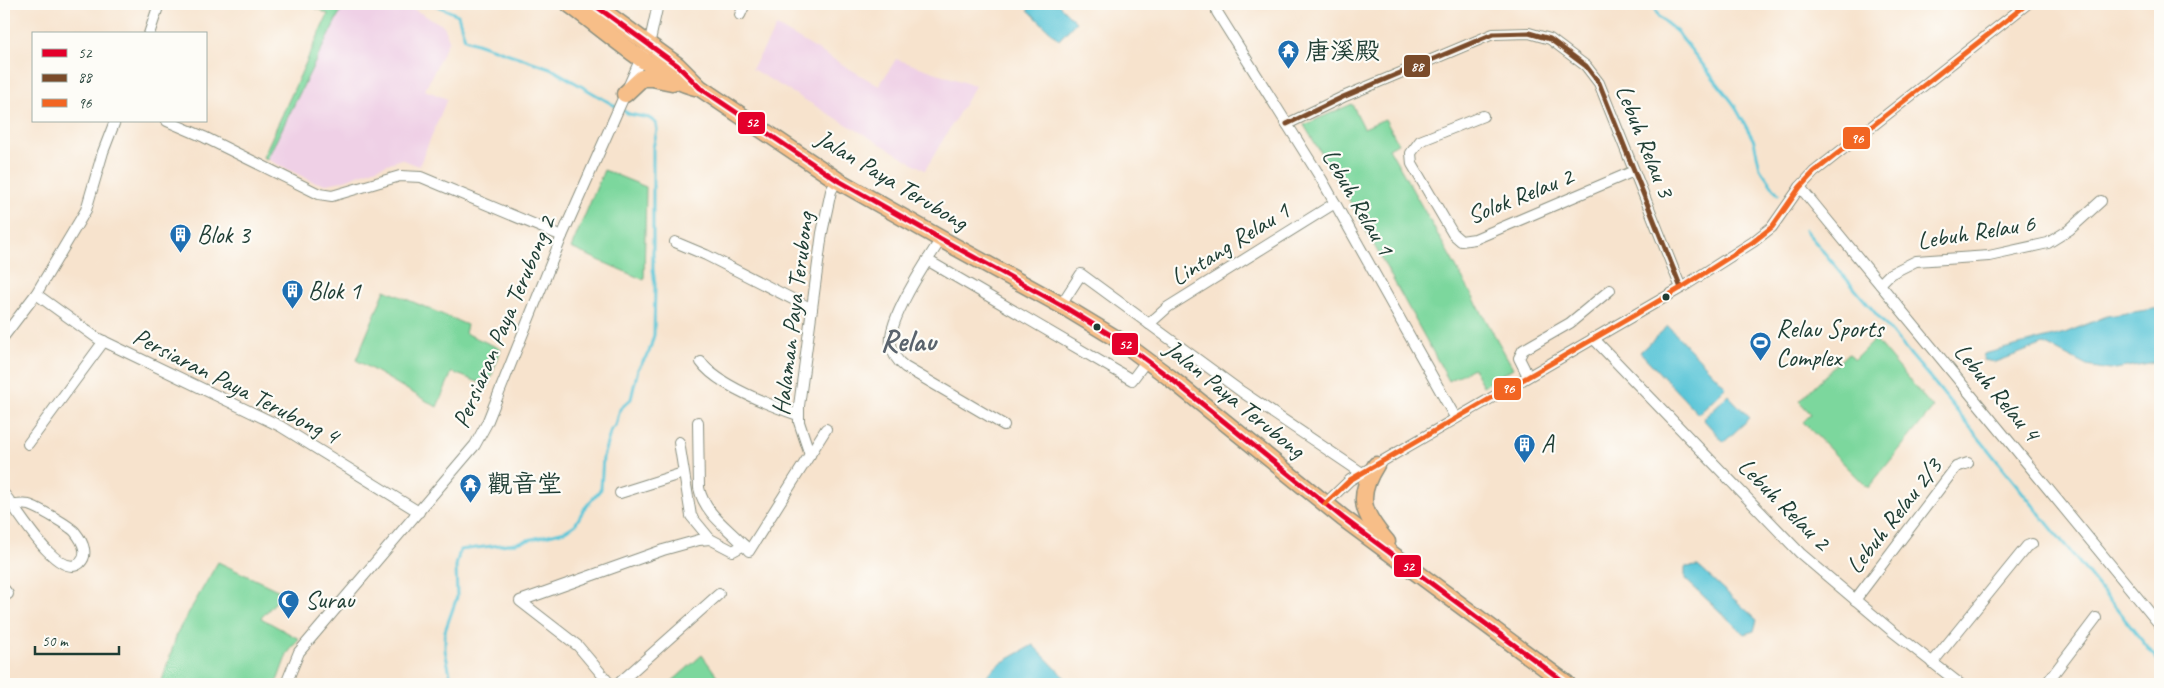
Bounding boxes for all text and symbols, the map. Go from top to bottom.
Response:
legend [32,32,208,122]
place label: 唐溪殿 [1305,35,1380,67]
temple icon: 唐溪殿 [1277,39,1301,70]
text: 52 [78,44,93,63]
line badge: 88 [1403,54,1431,78]
text: 88 [1411,58,1425,75]
text: 88 [78,68,93,87]
street label: Lebuh Relau 3 [1608,80,1683,204]
text: 96 [78,94,93,113]
line badge: 52 [737,111,766,135]
text: 52 [746,114,760,131]
street label: Jalan Paya Terubong [809,121,975,239]
line badge: 96 [1842,126,1871,150]
text: 96 [1851,130,1865,147]
street label: Lebuh Relau 1 [1314,143,1402,263]
street label: Solok Relau 2 [1462,160,1579,232]
street label: Lintang Relau 1 [1165,194,1297,293]
street label: Lebuh Relau 6 [1915,207,2038,257]
street label: Halaman Paya Terubong [765,209,822,417]
street label: Persiaran Paya Terubong 2 [445,210,564,433]
place label: Blok 3 [197,219,251,251]
building icon: Blok 3 [169,223,193,254]
place label: Blok 1 [308,275,362,307]
building icon: Blok 1 [280,279,304,310]
unlabelled marker [1661,292,1671,302]
place label: Relau Sports Complex [1776,313,1886,374]
street label: Persiaran Paya Terubong 4 [128,320,347,453]
district label: Relau [880,322,938,360]
unlabelled marker [1092,322,1102,332]
sports icon: Relau Sports Complex [1748,331,1772,362]
line badge: 52 [1111,332,1139,356]
street label: Jalan Paya Terubong [1157,332,1313,466]
text: 52 [1119,336,1133,353]
street label: Lebuh Relau 4 [1947,336,2049,450]
line badge: 96 [1493,377,1522,401]
text: 96 [1502,380,1516,397]
place label: A [1541,428,1555,460]
building icon: A [1513,432,1537,463]
street label: Lebuh Relau 2/3 [1839,450,1950,580]
street label: Lebuh Relau 2 [1731,451,1838,558]
place label: 觀音堂 [487,468,562,500]
temple icon: 觀音堂 [459,472,483,503]
line badge: 52 [1393,554,1422,578]
text: 52 [1402,558,1416,575]
place label: Surau [305,584,356,616]
mosque icon: Surau [277,588,301,619]
scale bar [35,623,119,655]
text: 50 m [42,632,69,651]

